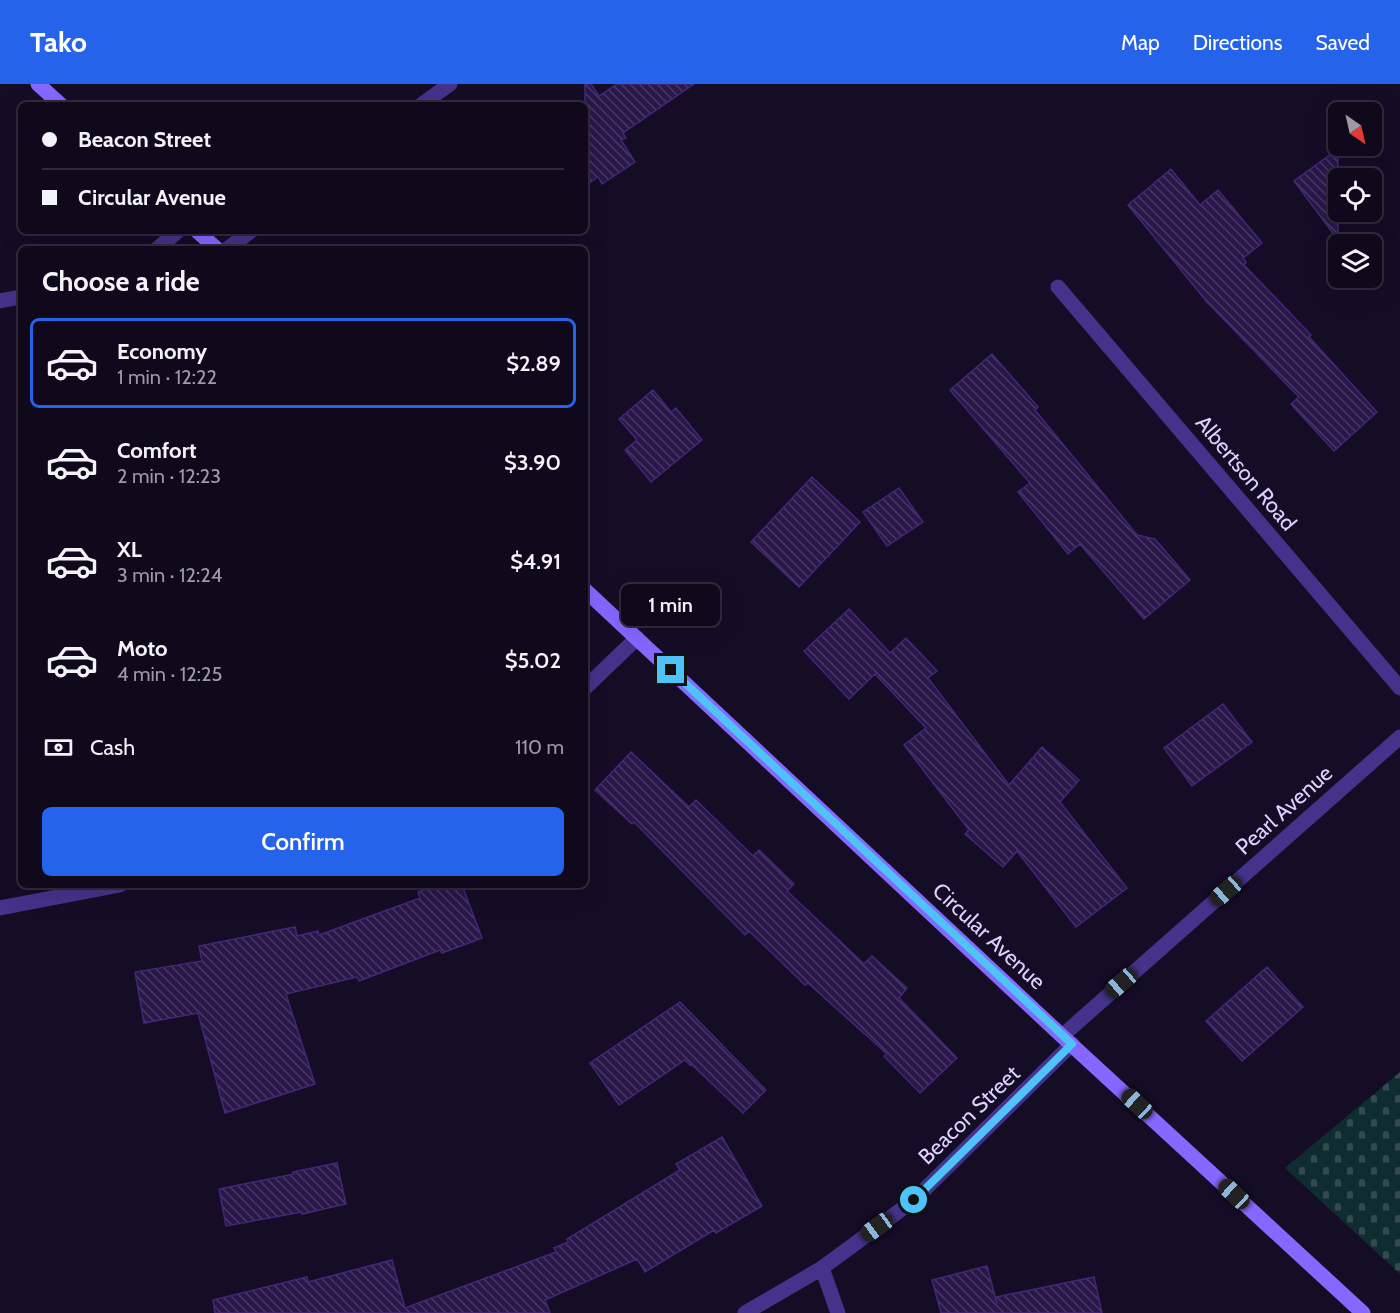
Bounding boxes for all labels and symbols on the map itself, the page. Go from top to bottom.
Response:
north arrow [1328,102,1382,156]
street label: Albertson Road [1190,410,1302,536]
callout: 1 min [622,583,720,625]
route end [657,656,684,683]
street label: Pearl Avenue [1230,759,1338,861]
car [1207,872,1245,910]
street label: Circular Avenue [927,877,1051,995]
car [1102,964,1140,1002]
street label: Beacon Street [913,1059,1026,1170]
car [1118,1085,1156,1123]
car [1215,1175,1253,1213]
route start [900,1186,927,1213]
car [857,1209,897,1245]

